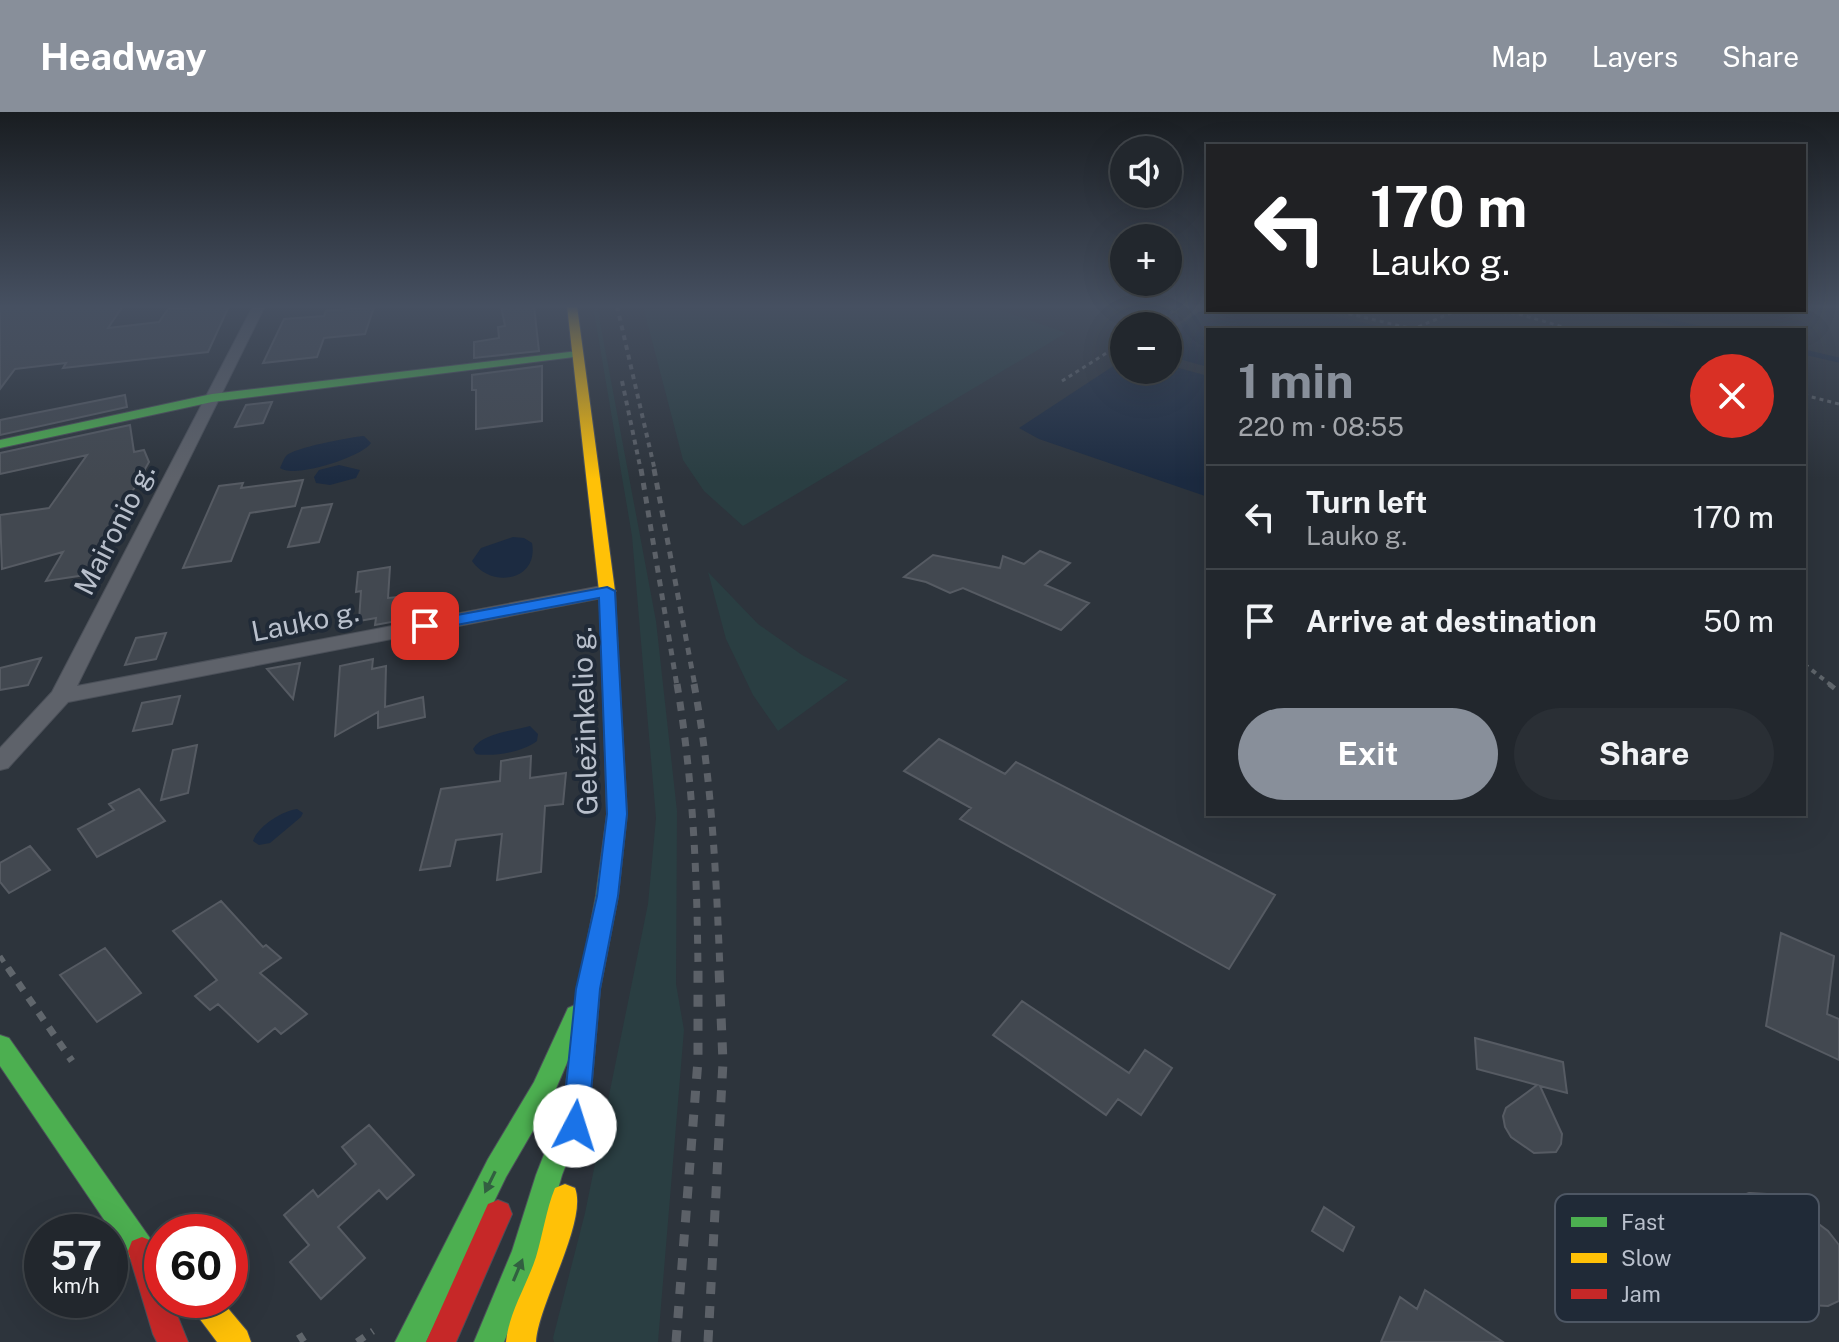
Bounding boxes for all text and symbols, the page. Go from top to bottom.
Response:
text: Headway [40,34,207,79]
text: Map [1491,40,1548,73]
text: Layers [1592,40,1678,73]
text: Share [1722,40,1799,73]
map controls [1110,136,1182,384]
button: sound [1110,136,1182,208]
text: 170 m [1370,174,1527,240]
icon: left [1238,176,1342,280]
button: + [1110,224,1182,296]
text: Lauko g. [1370,241,1510,283]
button: − [1110,312,1182,384]
text: 1 min [1238,352,1354,409]
button: close [1690,354,1774,438]
text: 220 m · 08:55 [1238,411,1404,442]
street label: Maironio g. [67,458,161,600]
text: Turn left [1306,484,1427,520]
icon: left [1238,495,1282,539]
text: 170 m [1693,499,1774,535]
text: Lauko g. [1306,520,1407,551]
pin [391,592,459,660]
street label: Lauko g. [248,594,362,648]
icon: arrive [1238,599,1282,643]
text: Arrive at destination [1306,603,1597,639]
text: 50 m [1703,603,1774,639]
icon: arrive [403,604,447,648]
street label: Geležinkelio g. [564,626,604,816]
button: Exit [1238,708,1498,800]
button: Share [1514,708,1774,800]
position arrow [533,1084,617,1168]
one-way arrow [483,1170,497,1193]
legend [1555,1194,1819,1322]
text: Fast [1621,1209,1665,1235]
speed limit sign: 60 [144,1214,248,1318]
text: 57 [50,1232,102,1279]
text: Slow [1621,1245,1671,1271]
one-way arrow [511,1258,524,1281]
text: km/h [52,1274,100,1298]
text: Jam [1621,1281,1661,1307]

